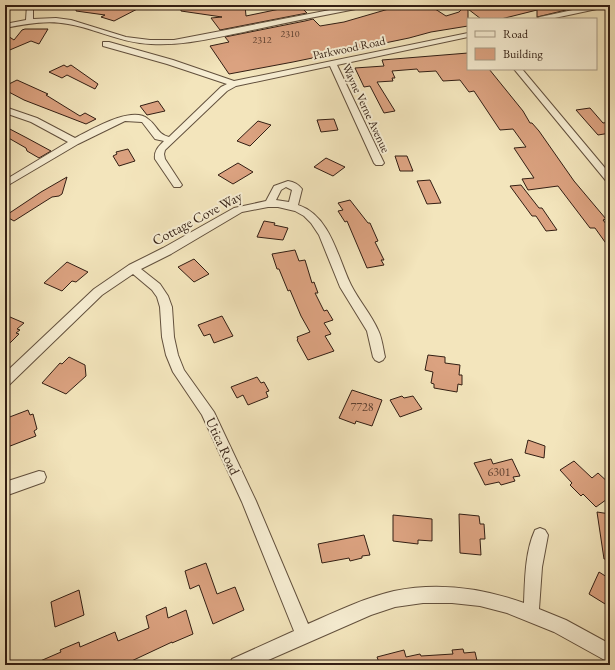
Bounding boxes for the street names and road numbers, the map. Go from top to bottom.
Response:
street label: Parkwood Road [311,32,388,64]
street label: Wayne Verne Avenue [338,61,394,155]
street label: Cottage Cove Way [149,186,246,249]
street label: Utica Road [202,414,245,478]

